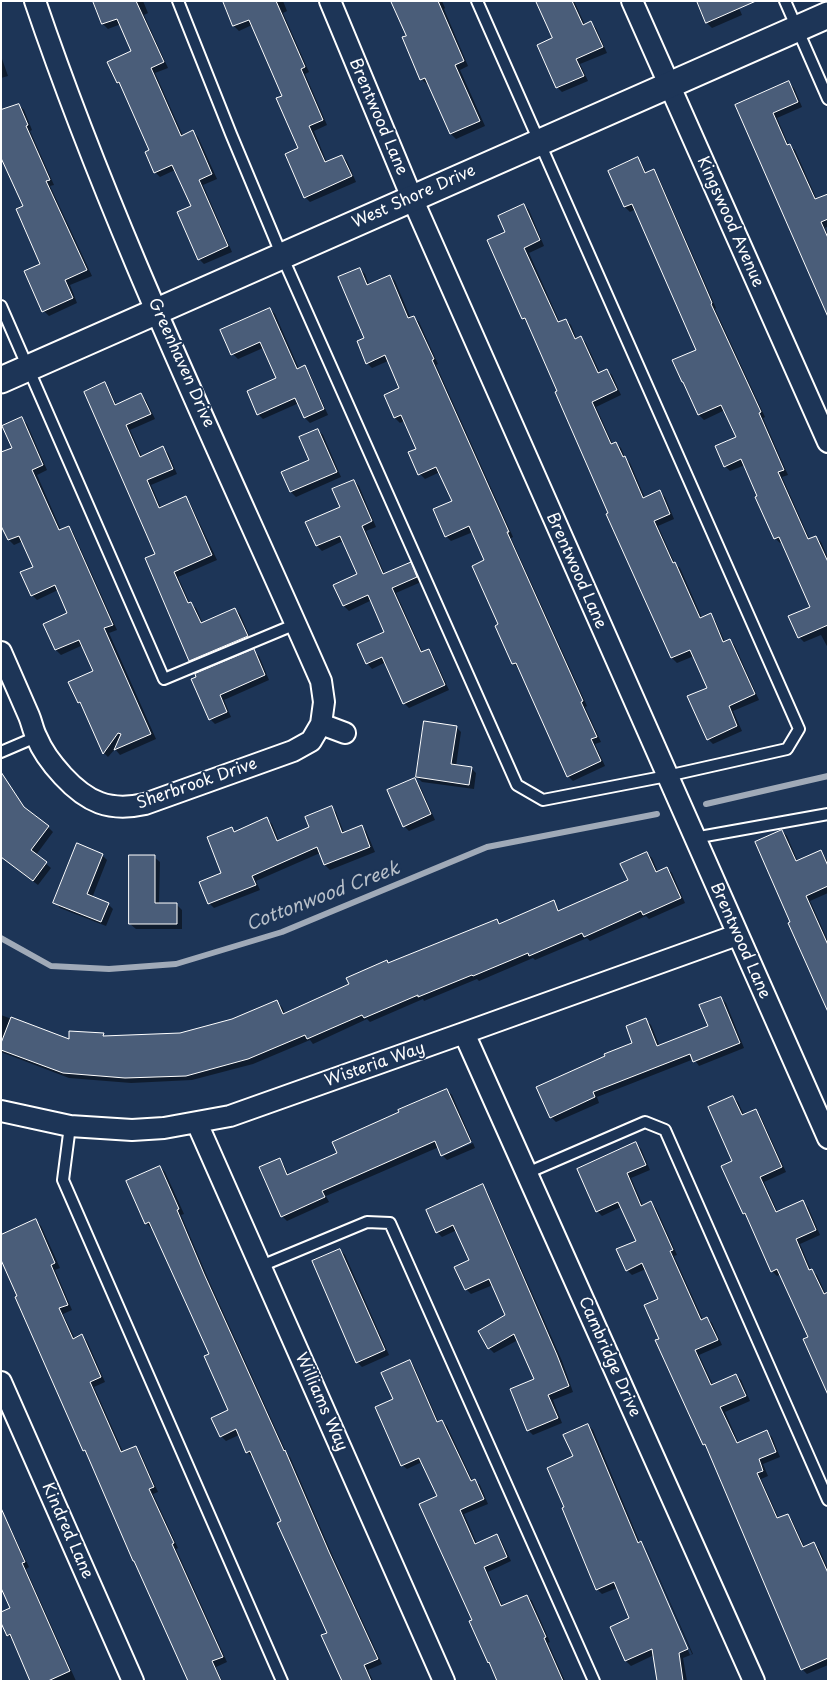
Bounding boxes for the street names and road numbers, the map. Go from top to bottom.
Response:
street label: Brentwood Lane [345,56,411,178]
street label: Kingswood Avenue [693,154,767,290]
street label: West Shore Drive [349,161,479,233]
street label: Greenhaven Drive [144,295,218,431]
street label: Brentwood Lane [542,510,610,632]
street label: Sherbrook Drive [134,754,260,814]
street label: Brentwood Lane [706,880,774,1002]
street label: Wisteria Way [322,1039,428,1091]
street label: Cambridge Drive [574,1294,644,1420]
street label: Williams Way [291,1350,351,1454]
street label: Kindred Lane [37,1480,97,1582]

